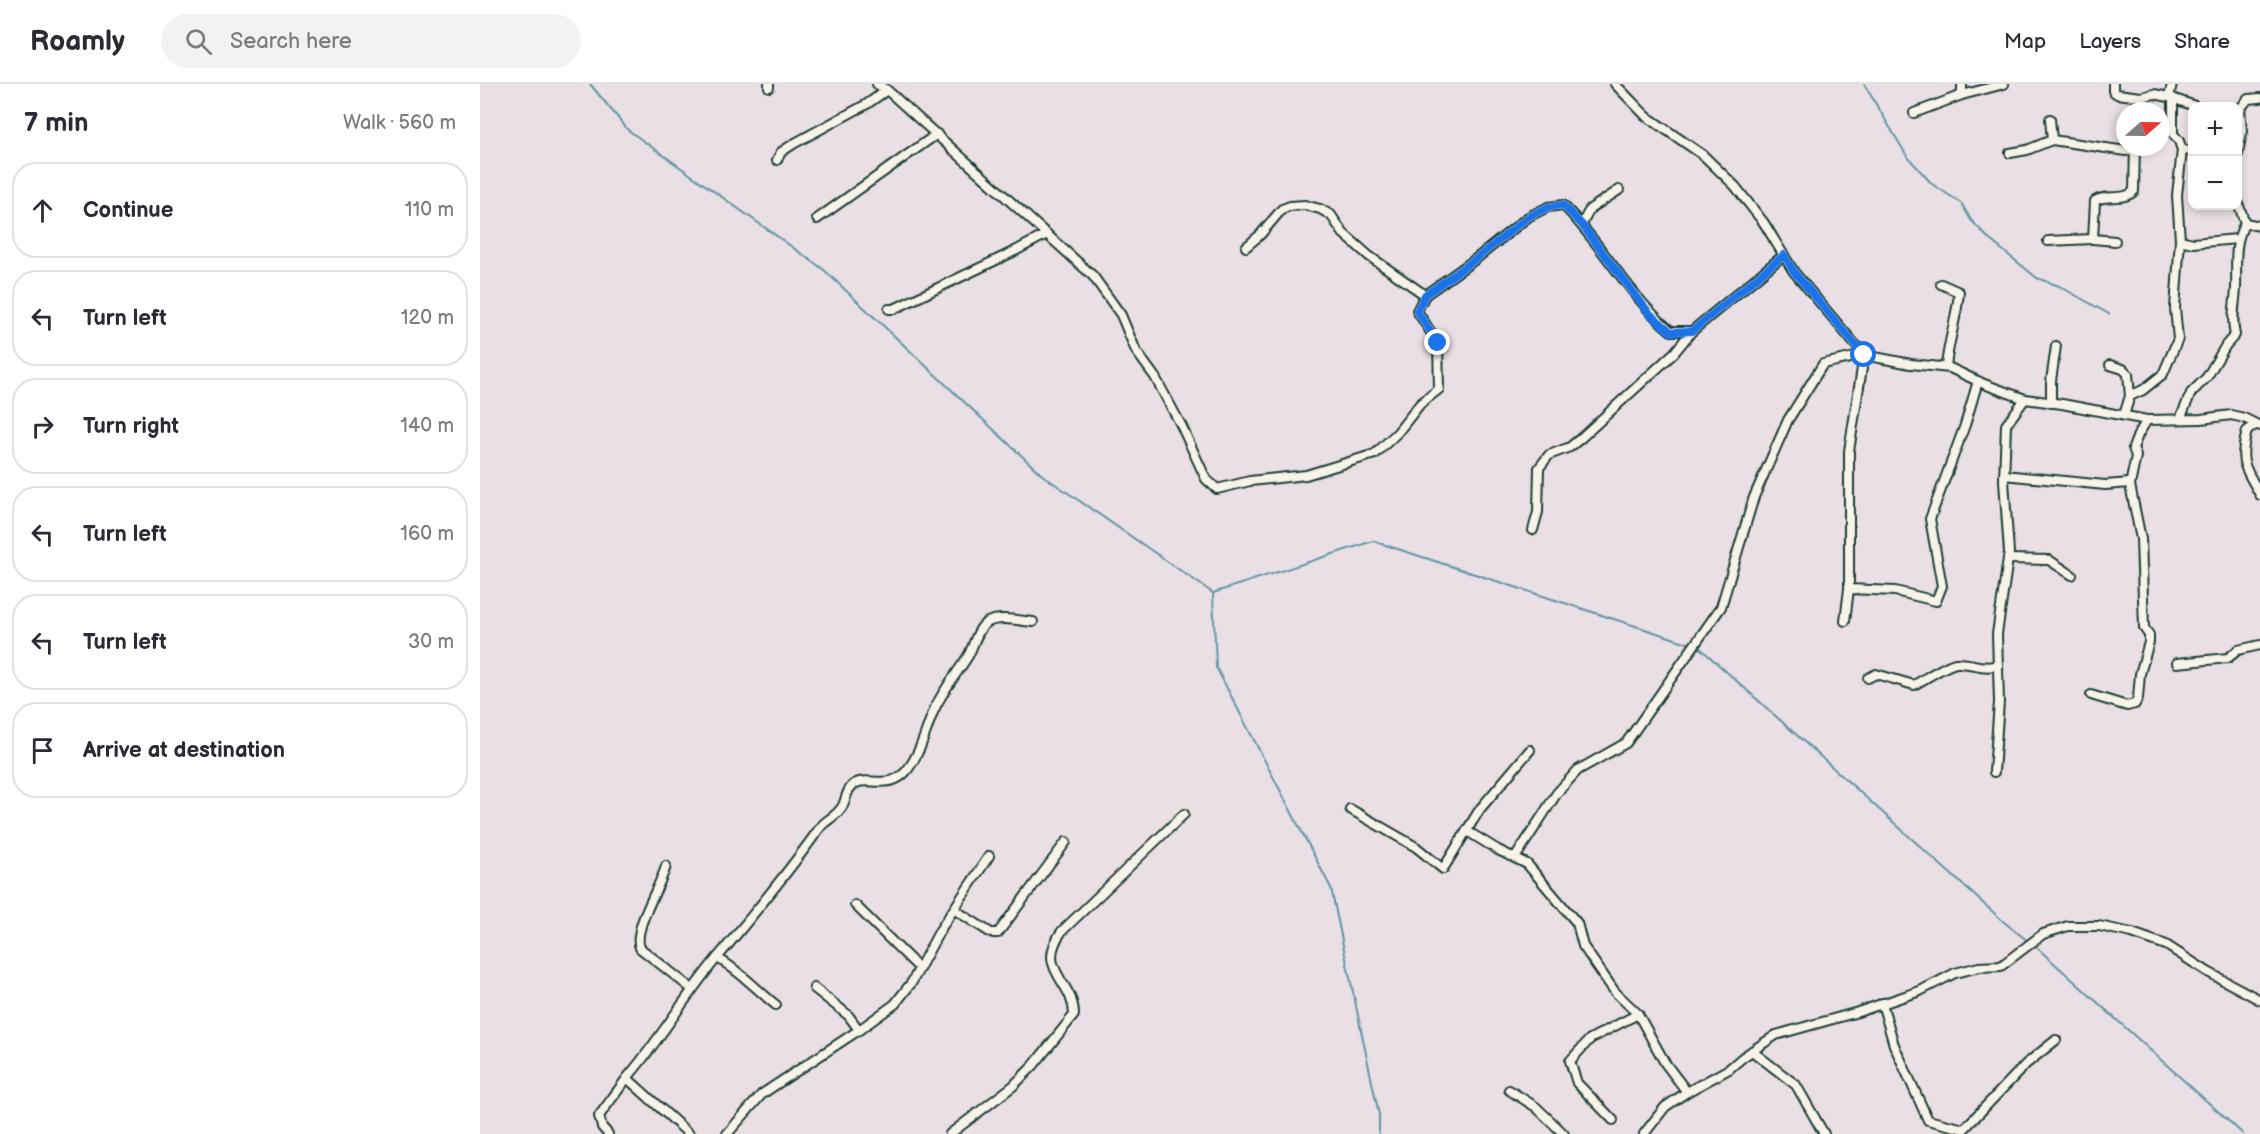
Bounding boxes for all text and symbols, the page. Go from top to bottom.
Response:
search box [161,14,581,68]
text: Roamly [30,25,125,58]
icon: search [182,25,215,58]
text: Search here [230,28,352,55]
text: Map [2004,29,2046,54]
text: Layers [2079,29,2141,54]
text: Share [2174,29,2230,54]
north arrow [2116,102,2170,156]
map controls [2188,102,2242,210]
button: + [2188,102,2242,156]
text: 7 min [24,108,88,139]
text: Walk · 560 m [343,111,456,135]
button: − [2188,156,2242,210]
icon: ahead [26,194,59,227]
text: Continue [83,197,173,224]
text: 110 m [405,198,454,222]
icon: left [26,302,59,335]
text: Turn left [83,305,167,332]
text: 120 m [401,306,454,330]
route end [1424,329,1450,355]
route start [1850,341,1876,367]
icon: right [26,410,59,443]
text: Turn right [83,413,179,440]
text: 140 m [400,414,454,438]
icon: left [26,518,59,551]
text: Turn left [83,521,167,548]
text: 160 m [400,522,454,546]
icon: left [26,626,59,659]
text: Turn left [83,629,167,656]
text: 30 m [408,630,454,654]
icon: arrive [26,734,59,767]
text: Arrive at destination [83,737,285,764]

